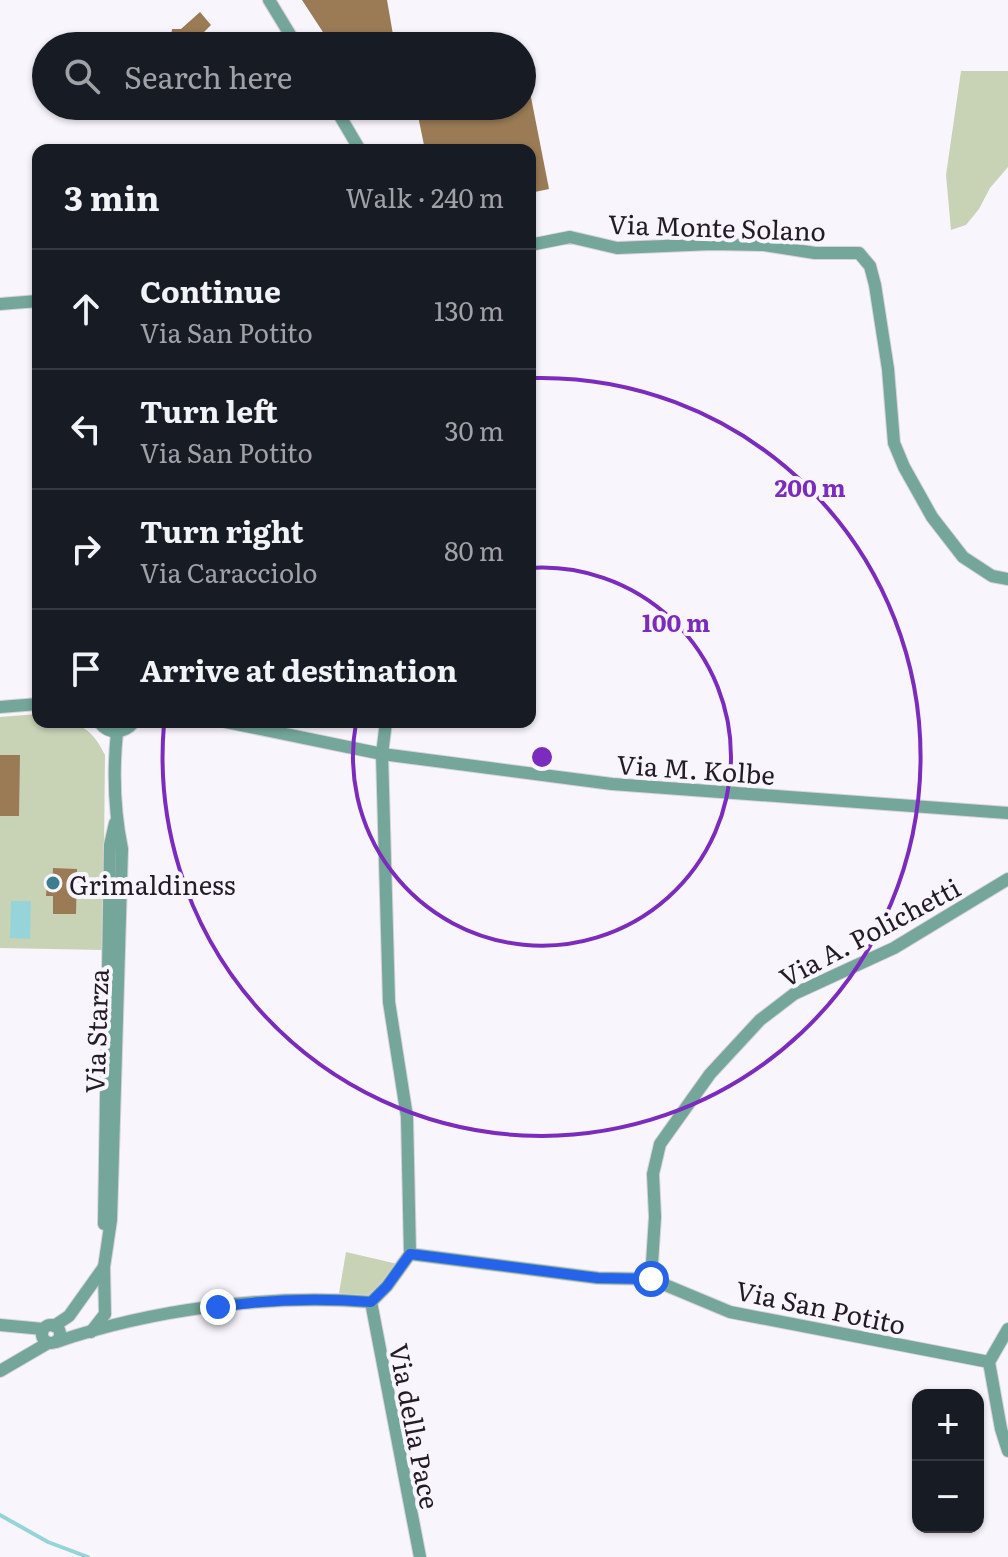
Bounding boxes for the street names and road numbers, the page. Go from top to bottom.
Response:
street label: Via Monte Solano [607,203,827,249]
street label: Via M. Kolbe [616,743,776,793]
street label: Via A. Polichetti [771,867,967,995]
street label: Via Starza [73,968,117,1094]
street label: Via San Potito [732,1269,910,1343]
street label: Via della Pace [381,1340,451,1512]

